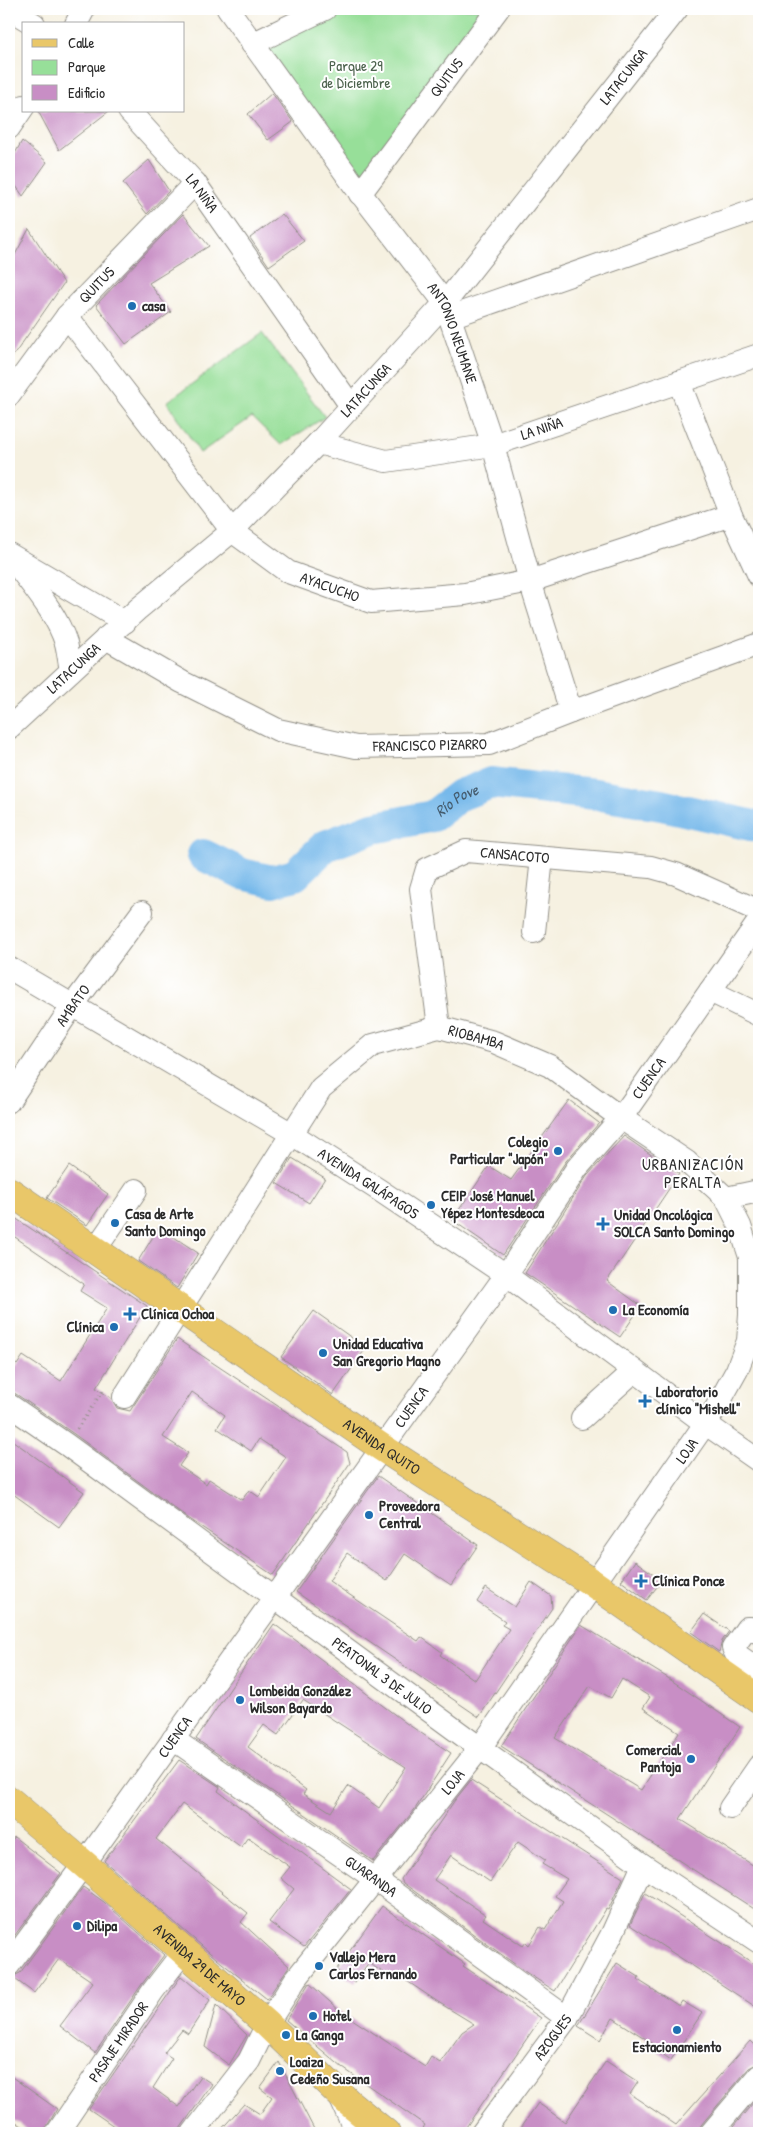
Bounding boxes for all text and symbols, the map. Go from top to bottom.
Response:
legend [22,22,185,112]
text: Calle [68,32,95,53]
street label: LATACUNGA [594,43,652,109]
street label: QUITUS [425,54,468,101]
park label: Parque 29 de Diciembre [321,55,391,93]
text: Parque [68,56,106,77]
text: Edificio [68,82,105,103]
street label: LA NIÑA [181,169,224,217]
street label: QUITUS [74,262,119,308]
street label: ANTONIO NEUMANE [423,278,483,387]
place label: casa [142,295,165,316]
marker: casa [126,300,138,312]
street label: LATACUNGA [335,358,396,421]
street label: LA NIÑA [518,411,566,445]
street label: AYACUCHO [298,566,363,607]
street label: LATACUNGA [42,637,105,698]
street label: FRANCISCO PIZARRO [372,733,487,757]
water label: Río Pove [430,778,482,822]
street label: CANSACOTO [479,841,550,868]
street label: AMBATO [51,980,95,1030]
street label: RIOBAMBA [446,1019,509,1056]
street label: CUENCA [626,1052,671,1103]
place label: Colegio Particular "Japón" [450,1131,548,1170]
street label: AVENIDA GALÁPAGOS [314,1142,423,1224]
marker: Colegio Particular "Japón" [552,1145,564,1157]
district label: URBANIZACIÓN PERALTA [642,1153,744,1193]
place label: CEIP José Manuel Yépez Montesdeoca [441,1185,544,1224]
marker: CEIP José Manuel Yépez Montesdeoca [425,1199,437,1211]
place label: Casa de Arte Santo Domingo [125,1203,205,1242]
place label: Unidad Oncológica SOLCA Santo Domingo [614,1204,734,1243]
marker: Casa de Arte Santo Domingo [109,1217,121,1229]
marker: Unidad Oncológica SOLCA Santo Domingo [596,1217,610,1231]
place label: La Economía [623,1299,689,1320]
place label: Clínica Ochoa [141,1303,214,1324]
marker: La Economía [607,1304,619,1316]
marker: Clínica Ochoa [123,1307,137,1321]
place label: Clínica [67,1316,104,1337]
marker: Clínica [108,1321,120,1333]
place label: Unidad Educativa San Gregorio Magno [333,1333,441,1372]
marker: Unidad Educativa San Gregorio Magno [317,1347,329,1359]
street label: CUENCA [389,1381,434,1432]
place label: Laboratorio clínico "Mishell" [656,1381,741,1419]
marker: Laboratorio clínico "Mishell" [638,1394,652,1408]
street label: AVENIDA QUITO [339,1413,425,1480]
street label: LOJA [670,1433,703,1468]
place label: Proveedora Central [379,1495,440,1533]
marker: Proveedora Central [363,1509,375,1521]
place label: Clínica Ponce [652,1570,725,1591]
marker: Clínica Ponce [634,1574,648,1588]
street label: PEATONAL 3 DE JULIO [328,1632,437,1719]
place label: Lombeida González Wilson Bayardo [250,1680,352,1719]
marker: Lombeida González Wilson Bayardo [234,1694,246,1706]
street label: CUENCA [152,1711,197,1762]
place label: Comercial Pantoja [626,1739,682,1777]
marker: Comercial Pantoja [685,1753,697,1765]
street label: LOJA [436,1764,470,1799]
street label: GUARANDA [341,1850,402,1902]
place label: Dilipa [87,1915,117,1937]
street label: AVENIDA 29 DE MAYO [149,1918,251,2011]
marker: Dilipa [71,1920,83,1932]
place label: Vallejo Mera Carlos Fernando [329,1946,417,1984]
marker: Vallejo Mera Carlos Fernando [313,1960,325,1972]
street label: PASAJE MIRADOR [83,1997,153,2086]
place label: Hotel [323,2005,352,2026]
marker: Hotel [307,2010,319,2022]
street label: AZOGUES [528,2010,576,2064]
place label: La Ganga [296,2024,343,2046]
marker: Estacionamiento [671,2024,683,2036]
marker: La Ganga [280,2029,292,2041]
place label: Estacionamiento [633,2036,721,2057]
place label: Loaiza Cedeño Susana [290,2051,370,2089]
marker: Loaiza Cedeño Susana [274,2065,286,2077]

